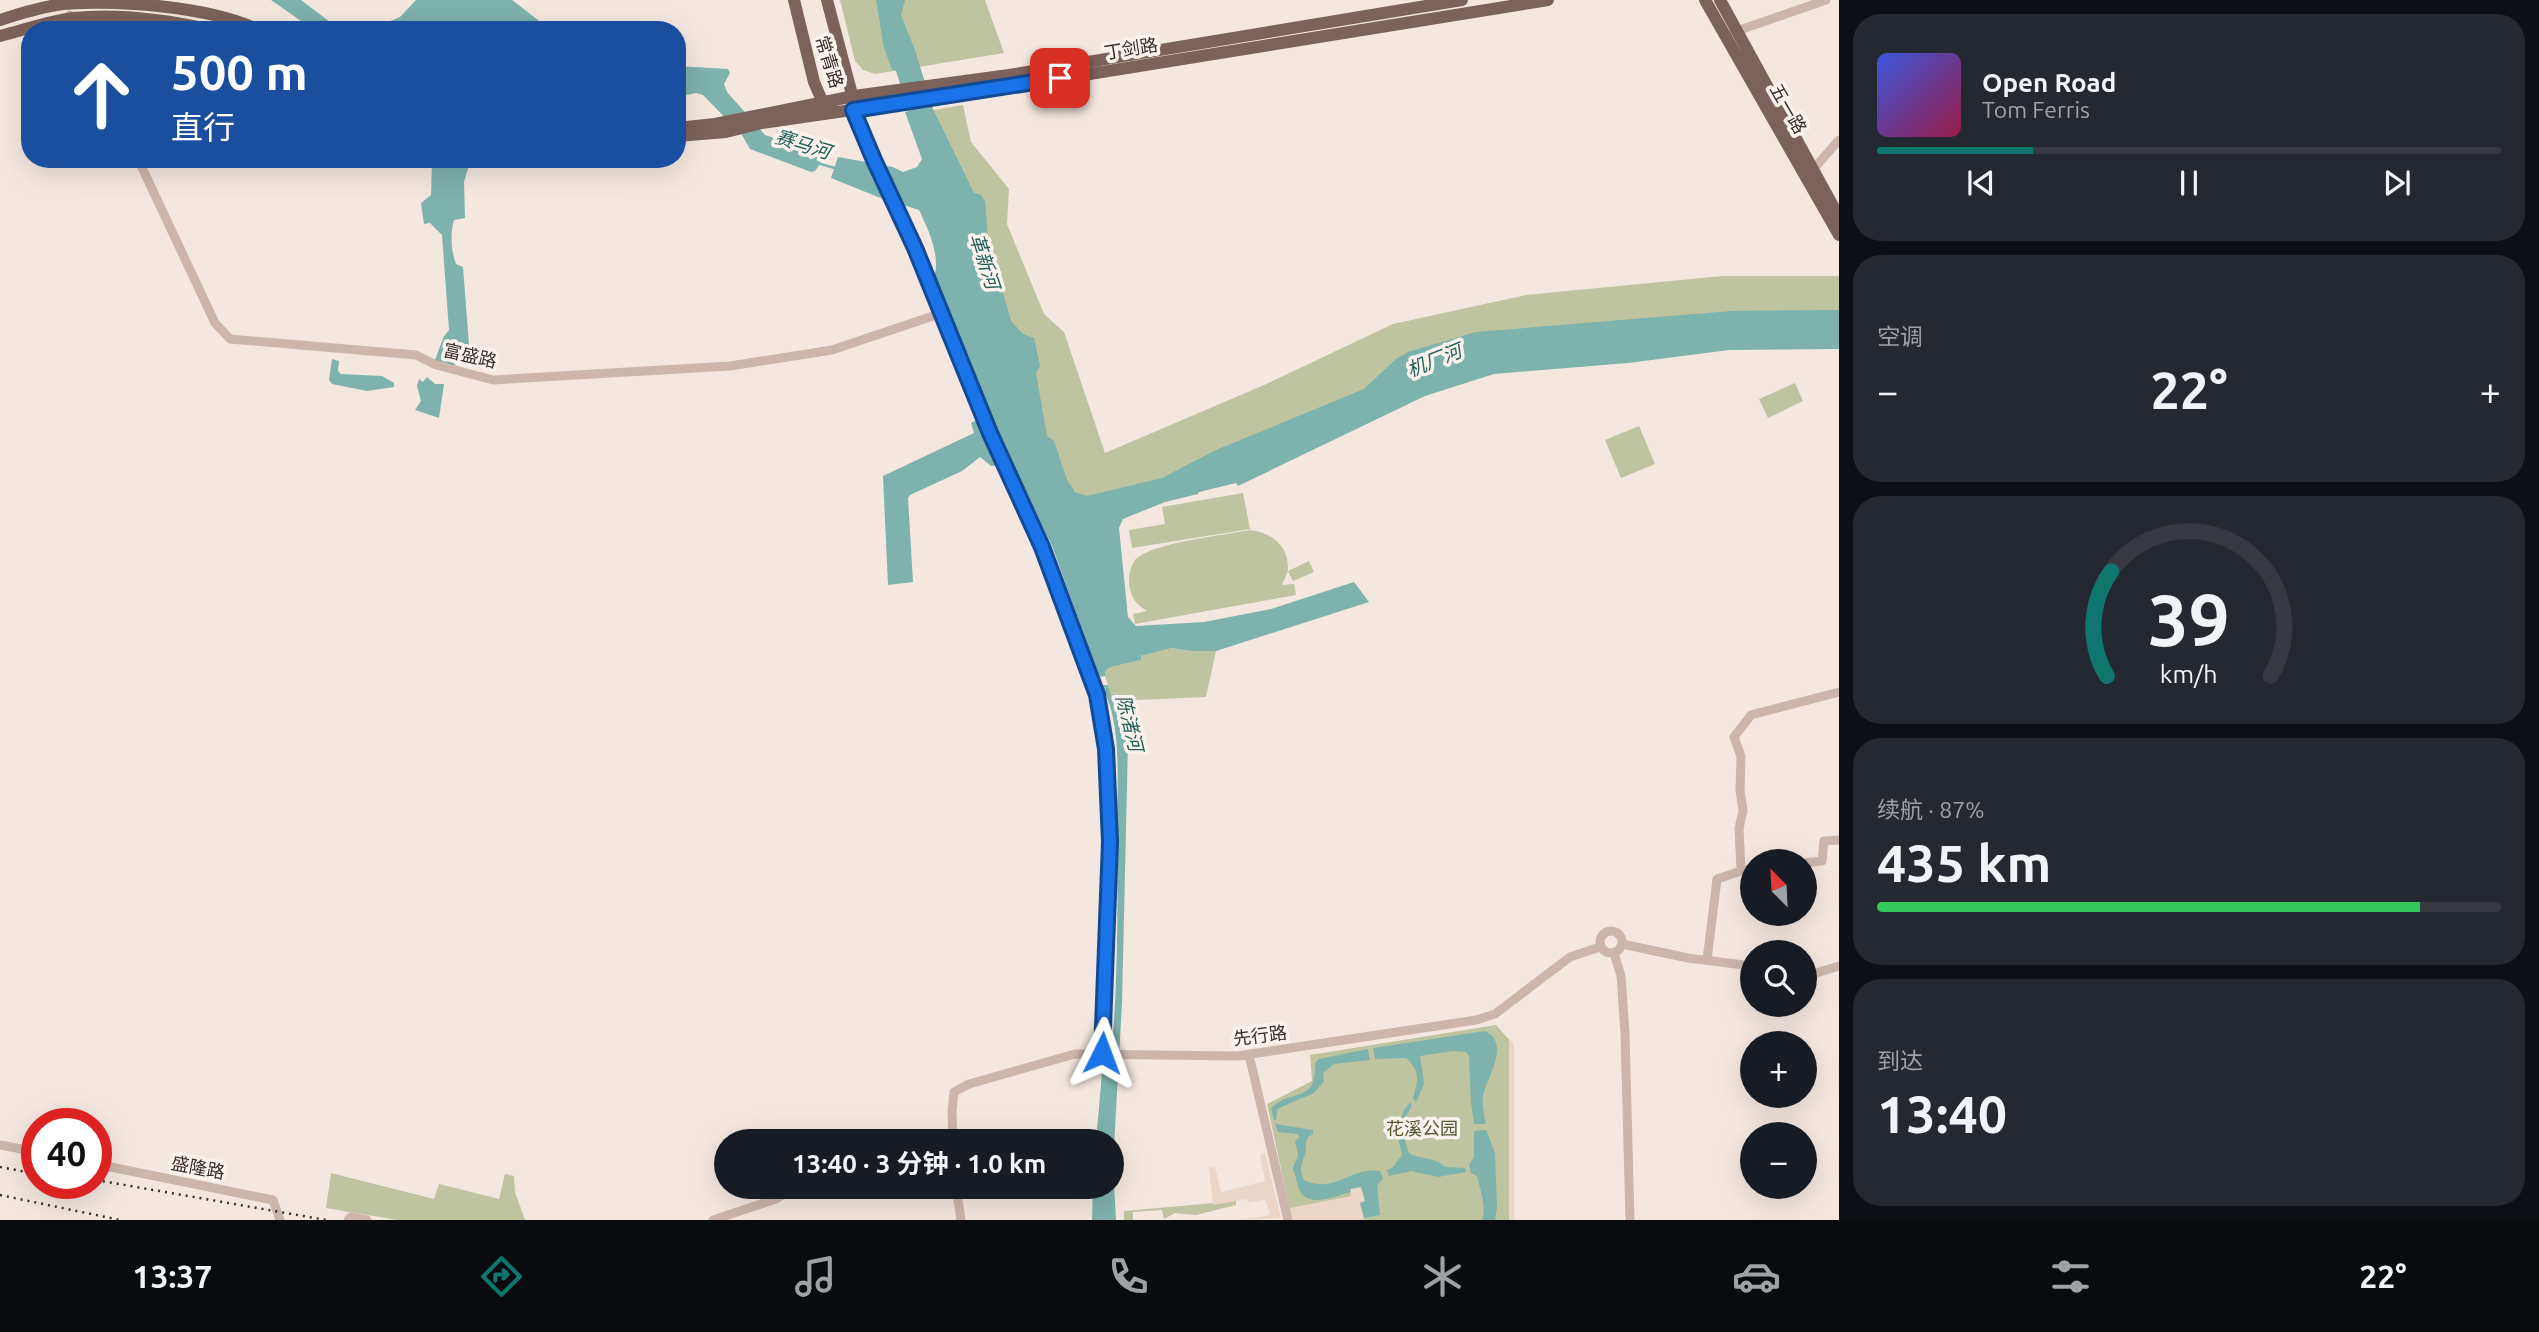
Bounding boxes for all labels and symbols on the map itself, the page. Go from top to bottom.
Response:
street label: 常青路 [812,33,847,90]
street label: 丁剑路 [1103,34,1159,62]
pin [1030,48,1090,108]
street label: 五一路 [1767,80,1811,137]
water label: 赛马河 [773,125,837,164]
water label: 革新河 [966,230,1006,295]
water label: 机厂河 [1403,338,1468,381]
street label: 富盛路 [442,339,499,371]
water label: 陈渚河 [1112,693,1149,757]
north arrow [1740,849,1816,926]
position arrow [1065,1016,1139,1090]
street label: 先行路 [1232,1022,1288,1048]
speed limit sign: 40 [21,1108,112,1199]
park label: 花溪公园 [1386,1118,1458,1138]
street label: 盛隆路 [170,1152,227,1182]

